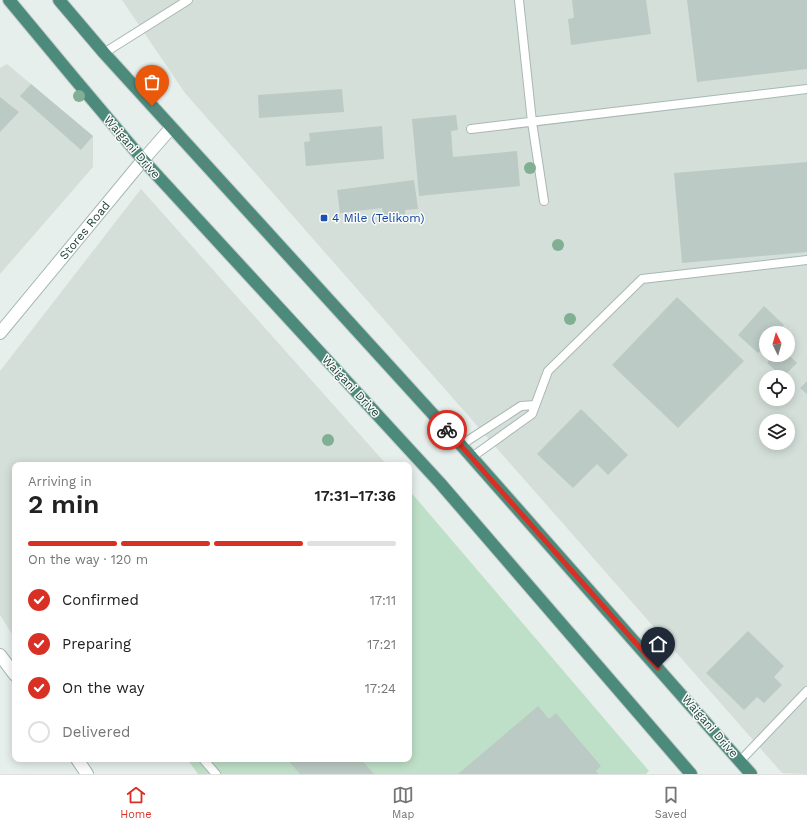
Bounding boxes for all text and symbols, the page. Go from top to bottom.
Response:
pin [135,65,169,106]
icon: bag [141,71,163,93]
street label: Waigani Drive [101,113,163,181]
street label: Stores Road [57,199,113,262]
place label: 4 Mile (Telikom) [332,211,424,225]
marker: 4 Mile (Telikom) [319,213,329,223]
north arrow [759,326,795,362]
map controls [759,326,795,450]
street label: Waigani Drive [319,352,383,420]
button: locate [759,370,795,406]
courier [427,410,467,450]
button: layers [759,414,795,450]
icon: bike [436,419,458,441]
text: Arriving in [28,474,92,489]
text: 17:31–17:36 [314,487,396,505]
text: 2 min [28,489,99,519]
text: On the way · 120 m [28,552,148,567]
icon: check [28,589,50,611]
text: Confirmed [62,591,139,609]
text: 17:11 [370,593,396,608]
pin [641,627,675,668]
icon: check [28,633,50,655]
icon: home [647,633,669,655]
text: Preparing [62,635,131,653]
text: 17:21 [367,637,396,652]
icon: check [28,677,50,699]
text: On the way [62,679,144,697]
text: 17:24 [365,681,396,696]
street label: Waigani Drive [679,692,741,760]
text: Delivered [62,723,130,741]
tab: Home [120,784,152,821]
tab: Map [392,784,414,821]
tab: Saved [655,784,687,821]

